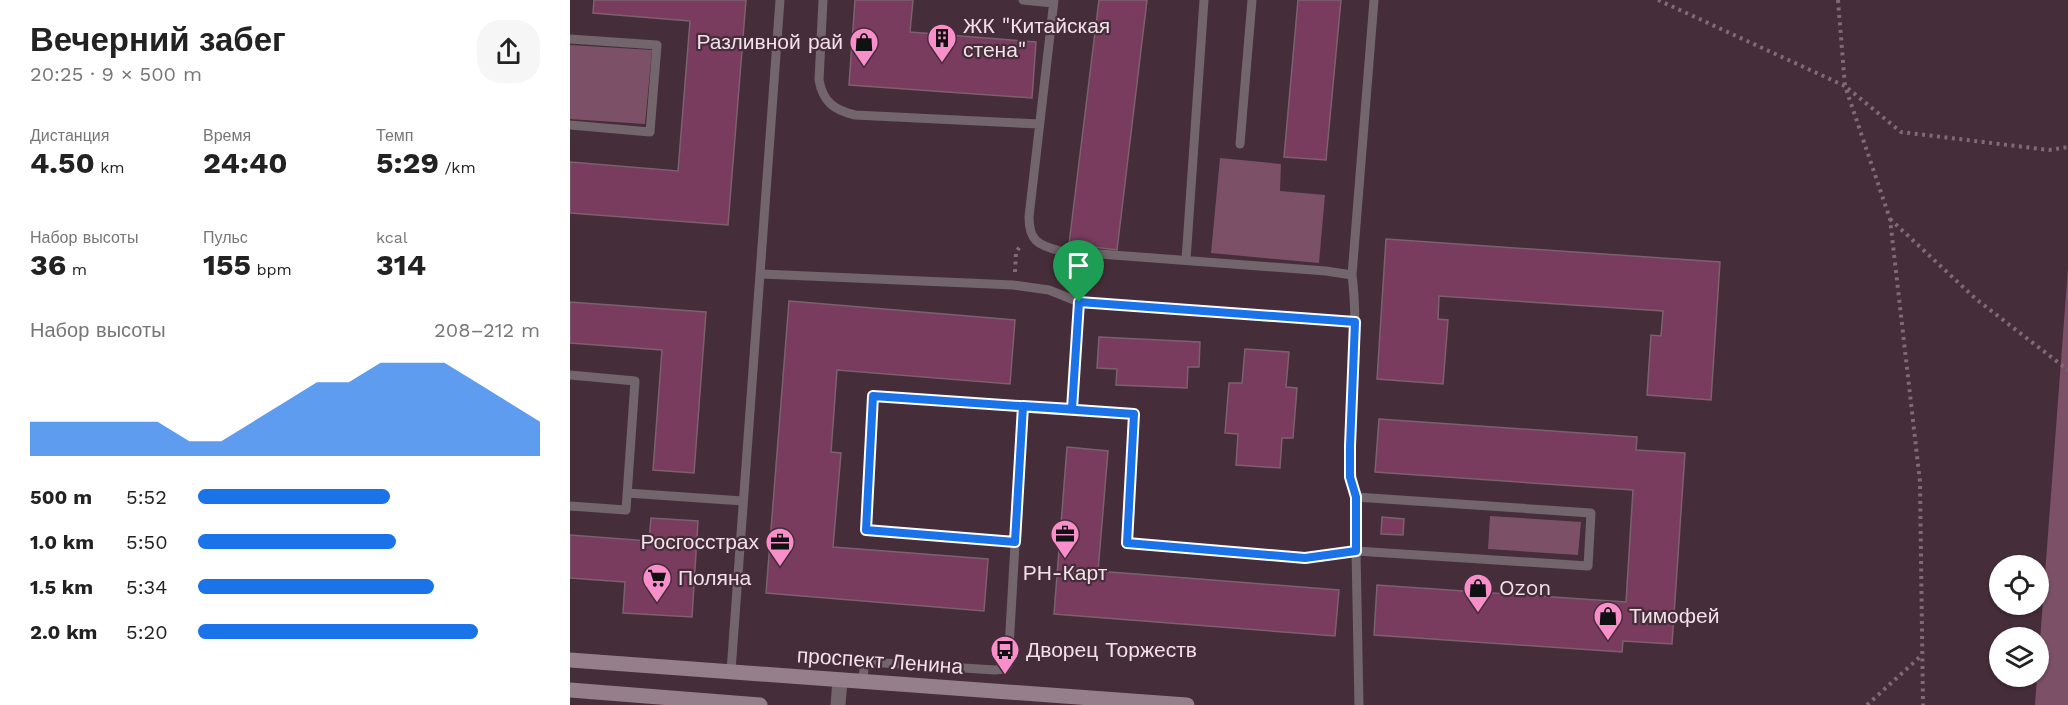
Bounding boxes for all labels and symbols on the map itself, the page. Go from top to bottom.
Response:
place label: ЖК "Китайская стена" [963,13,1110,62]
building icon: ЖК "Китайская стена" [926,22,958,64]
shop icon: Разливной рай [848,26,880,68]
place label: Разливной рай [696,29,843,54]
pin [1053,240,1104,302]
office icon: РН-Карт [1049,518,1081,560]
office icon: Росгосстрах [764,526,796,568]
place label: Росгосстрах [640,529,759,554]
place label: РН-Карт [1023,560,1108,585]
supermarket icon: Поляна [641,562,673,604]
place label: Поляна [678,565,752,590]
shop icon: Ozon [1462,572,1494,614]
place label: Ozon [1499,575,1551,600]
shop icon: Тимофей [1592,600,1624,642]
place label: Тимофей [1629,603,1719,628]
bus stop icon: Дворец Торжеств [989,634,1021,676]
place label: Дворец Торжеств [1026,637,1197,662]
street label: проспект Ленина [796,642,964,679]

